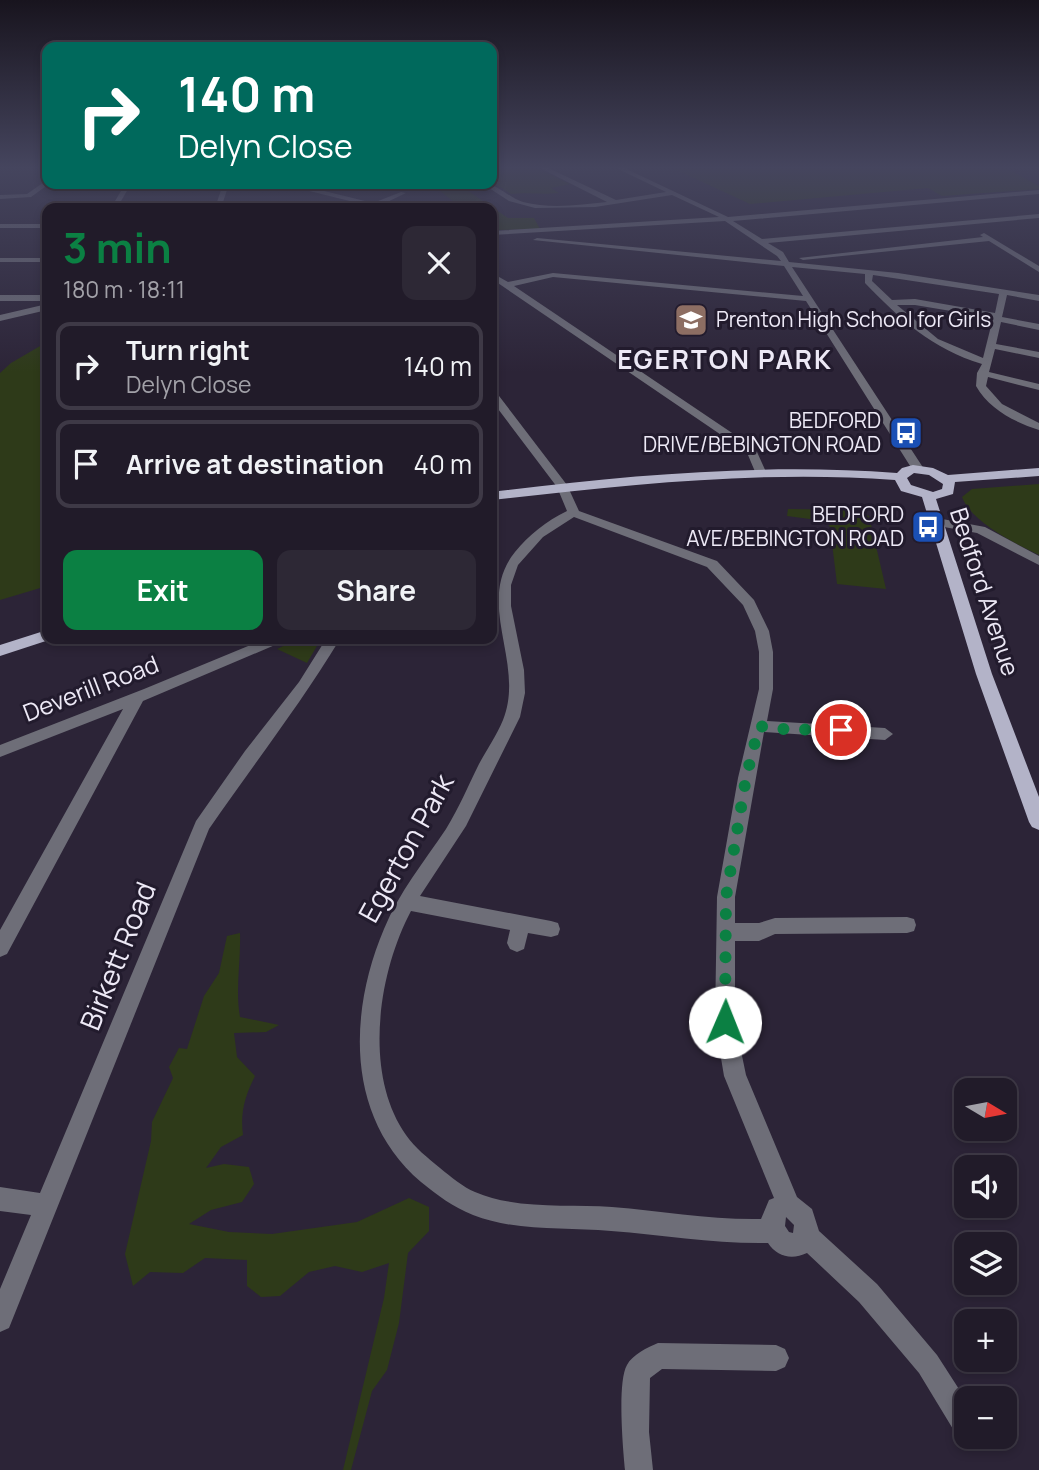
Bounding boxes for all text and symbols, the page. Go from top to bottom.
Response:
text: 140 m [178,60,315,127]
icon: right [63,70,154,161]
text: Delyn Close [178,124,353,168]
text: 3 min [63,218,172,276]
button: close [402,226,476,300]
text: 180 m · 18:11 [63,273,185,305]
school or university icon: Prenton High School for Girls [672,301,710,339]
place label: Prenton High School for Girls [716,305,991,333]
text: Turn right [126,332,250,368]
district label: EGERTON PARK [617,341,833,377]
icon: right [67,347,105,385]
text: 140 m [403,348,472,384]
text: Delyn Close [126,368,252,400]
place label: BEDFORD DRIVE/BEBINGTON ROAD [643,406,881,458]
bus stop icon: BEDFORD DRIVE/BEBINGTON ROAD [887,414,925,452]
icon: arrive [67,445,105,483]
text: Arrive at destination [126,446,384,482]
text: 40 m [414,446,472,482]
place label: BEDFORD AVE/BEBINGTON ROAD [686,500,904,552]
street label: Bedford Avenue [943,503,1028,680]
bus stop icon: BEDFORD AVE/BEBINGTON ROAD [909,508,947,546]
button: Exit [63,550,263,630]
button: Share [277,550,476,630]
street label: Deverill Road [18,647,163,729]
pin [811,700,871,760]
icon: arrive [822,711,860,749]
street label: Egerton Park [349,766,462,929]
street label: Birkett Road [70,876,164,1035]
position arrow [688,985,762,1059]
north arrow [954,1078,1017,1141]
map controls [954,1078,1017,1449]
button: sound [954,1155,1017,1218]
button: layers [954,1232,1017,1295]
button: + [954,1309,1017,1372]
button: − [954,1386,1017,1449]

